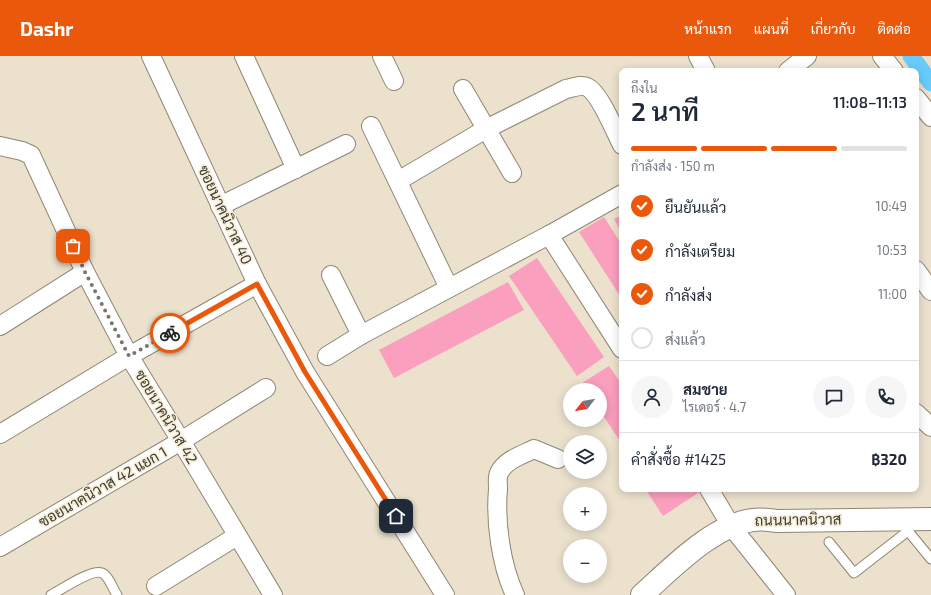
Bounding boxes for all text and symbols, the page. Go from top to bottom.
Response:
text: Dashr [20,17,73,40]
text: หน้าแรก [684,20,732,37]
text: แผนที่ [754,20,789,37]
text: เกี่ยวกับ [811,20,855,37]
text: ติดต่อ [877,20,911,37]
text: ถึงใน [631,80,658,96]
text: 11:08–11:13 [833,93,907,111]
text: 2 นาที [631,95,699,126]
text: กำลังส่ง · 150 m [631,158,715,174]
street label: ซอยนาคนิวาส 40 [195,162,257,267]
icon: check [631,195,653,217]
text: ยืนยันแล้ว [665,198,726,216]
text: 10:49 [875,198,907,214]
pin [56,229,90,263]
icon: bag [62,235,84,257]
icon: check [631,239,653,261]
text: กำลังเตรียม [665,242,735,260]
text: 10:53 [877,242,907,258]
icon: check [631,283,653,305]
text: กำลังส่ง [665,286,712,304]
text: 11:00 [878,286,907,302]
courier [150,313,190,353]
icon: bike [159,322,181,344]
text: ส่งแล้ว [665,330,706,348]
street label: ซอยนาคนิวาส 42 [132,366,202,467]
button: person [631,376,673,418]
button: chat [813,376,855,418]
button: phone [865,376,907,418]
text: สมชาย [683,380,728,398]
north arrow [563,383,607,427]
map controls [563,383,607,583]
text: ไรเดอร์ · 4.7 [683,399,746,415]
button: layers [563,435,607,479]
street label: ซอยนาคนิวาส 42 แยก 1 [35,442,170,530]
text: คำสั่งซื้อ #1425 [631,450,726,468]
text: ฿320 [871,450,907,468]
button: + [563,487,607,531]
pin [379,499,413,533]
icon: home [385,505,407,527]
street label: ถนนนาคนิวาส [754,509,842,529]
button: − [563,539,607,583]

